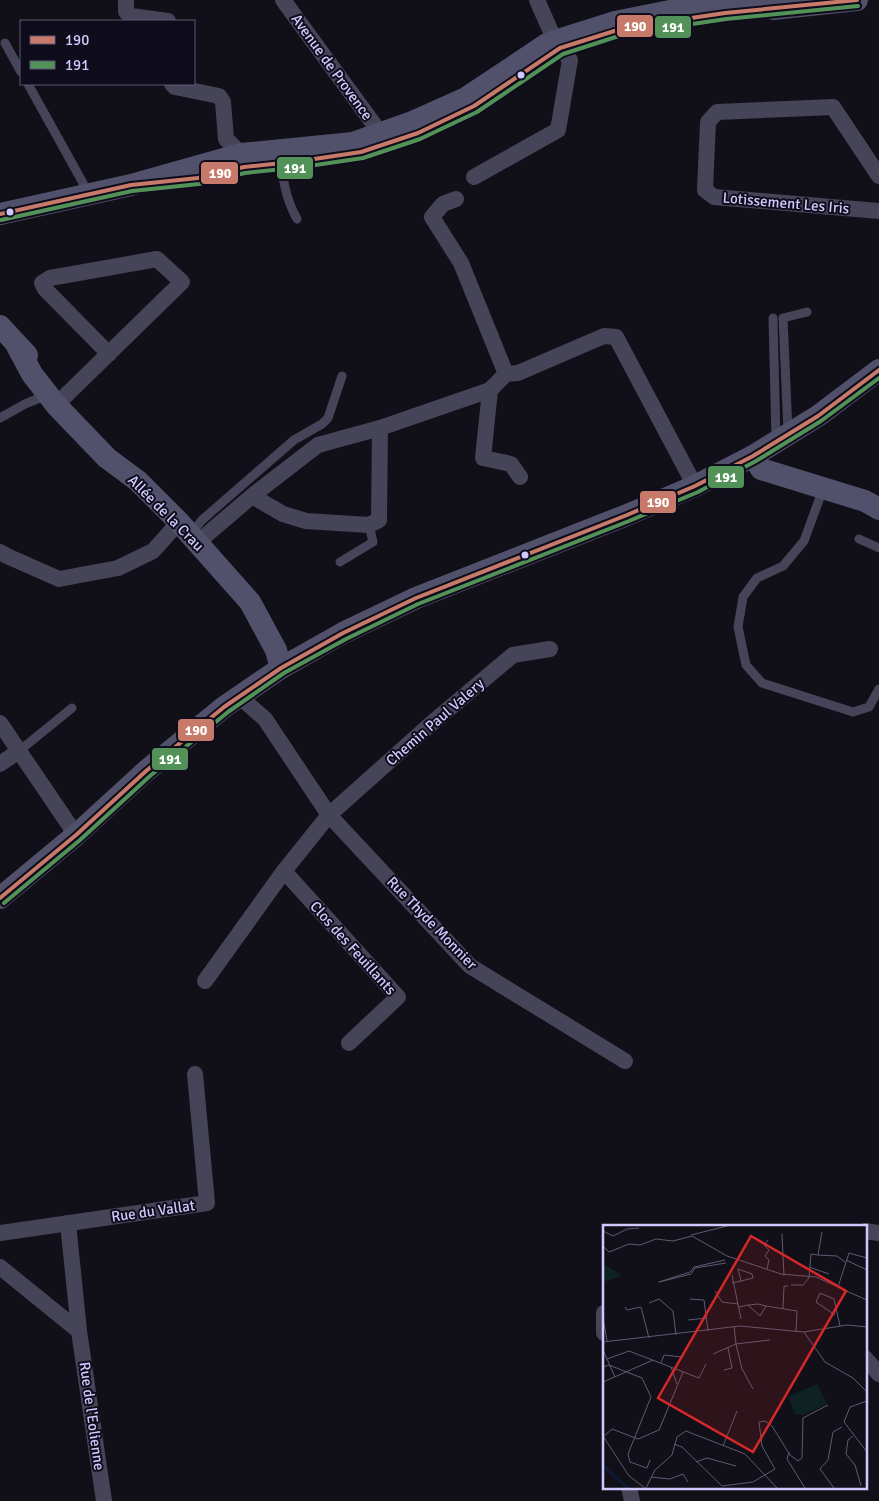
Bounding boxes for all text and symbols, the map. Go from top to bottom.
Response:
street label: Avenue de Provence [287,10,377,124]
line badge: 190 [616,14,654,38]
line badge: 191 [654,15,692,39]
text: 190 [624,18,647,35]
text: 191 [662,19,685,36]
legend [20,20,195,85]
text: 190 [65,31,89,49]
text: 191 [65,56,89,74]
unlabelled marker [516,70,526,80]
line badge: 191 [276,156,314,180]
text: 191 [284,160,307,177]
line badge: 190 [200,161,239,185]
text: 190 [209,165,232,182]
street label: Lotissement Les Iris [722,188,850,218]
unlabelled marker [5,207,15,217]
line badge: 191 [707,465,745,489]
text: 191 [715,469,738,486]
street label: Allée de la Crau [124,471,208,555]
line badge: 190 [639,490,677,514]
text: 190 [647,494,670,511]
unlabelled marker [520,550,530,560]
street label: Chemin Paul Valery [382,674,488,770]
line badge: 190 [177,718,215,742]
text: 190 [185,722,208,739]
line badge: 191 [151,747,189,771]
text: 191 [159,751,182,768]
street label: Rue Thyde Monnier [383,873,481,973]
street label: Clos des Feuillants [306,898,400,999]
street label: Rue du Vallat [110,1196,196,1226]
inset map [603,1225,866,1488]
street label: Rue de l'Eolienne [75,1361,109,1471]

